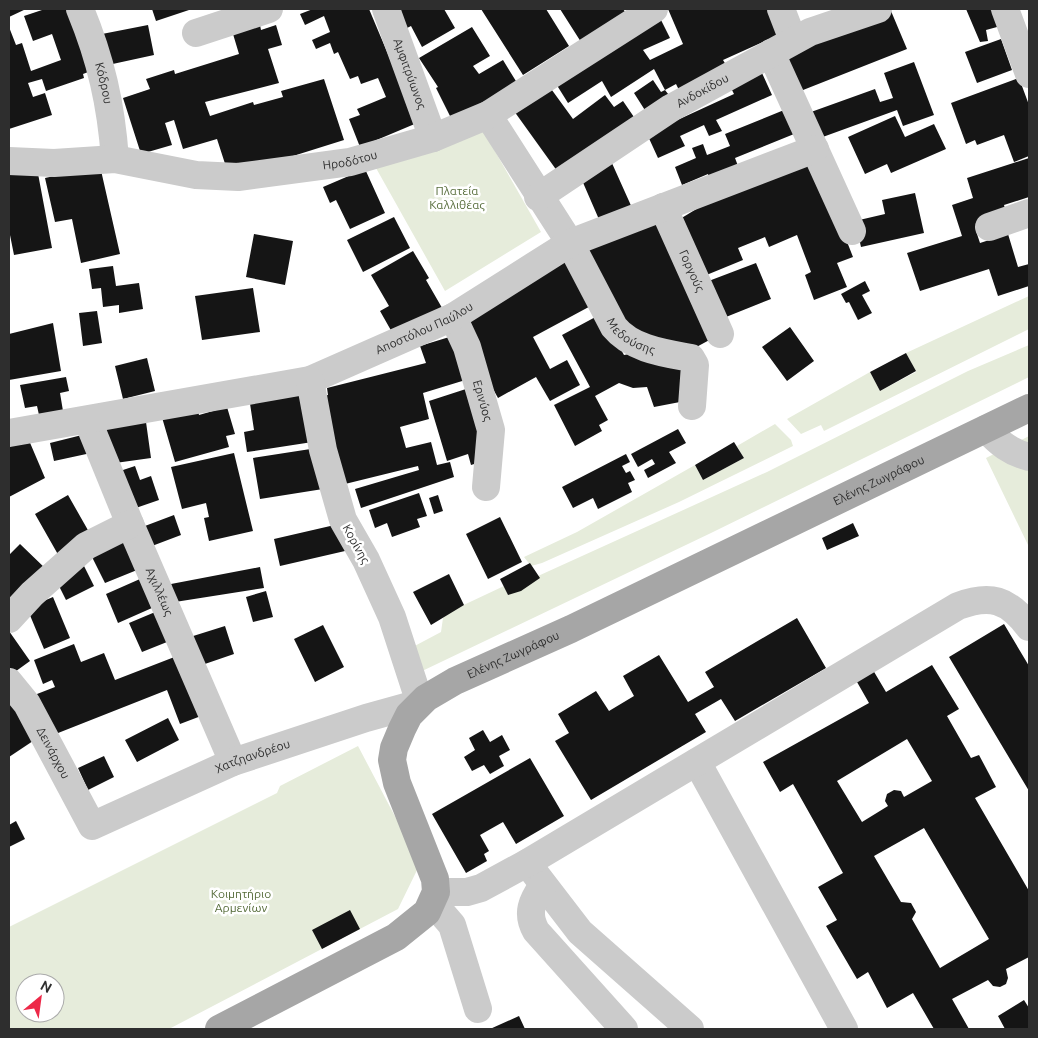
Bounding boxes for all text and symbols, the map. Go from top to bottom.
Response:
street label: Αμφιτρύωνος [391,36,429,112]
street label: Κόδρου [93,61,115,105]
street label: Ανδοκίδου [674,71,731,110]
street label: Ηροδότου [322,147,379,172]
park label: Πλατεία Καλλιθέας [429,184,485,212]
street label: Γοργούς [677,248,707,295]
street label: Αποστόλου Παύλου [373,299,475,356]
street label: Μεδούσης [604,315,657,357]
street label: Ερινύος [471,379,495,423]
street label: Ελένης Ζωγράφου [831,453,926,508]
street label: Κορίνης [340,522,373,566]
street label: Αχιλλέως [144,565,176,618]
street label: Ελένης Ζωγράφου [465,628,561,681]
street label: Δεινάρχου [35,725,73,781]
street label: Χατζηανδρέου [213,737,292,775]
park label: Κοιμητήριο Αρμενίων [211,887,271,914]
north arrow [15,973,65,1023]
text: N [38,977,55,996]

